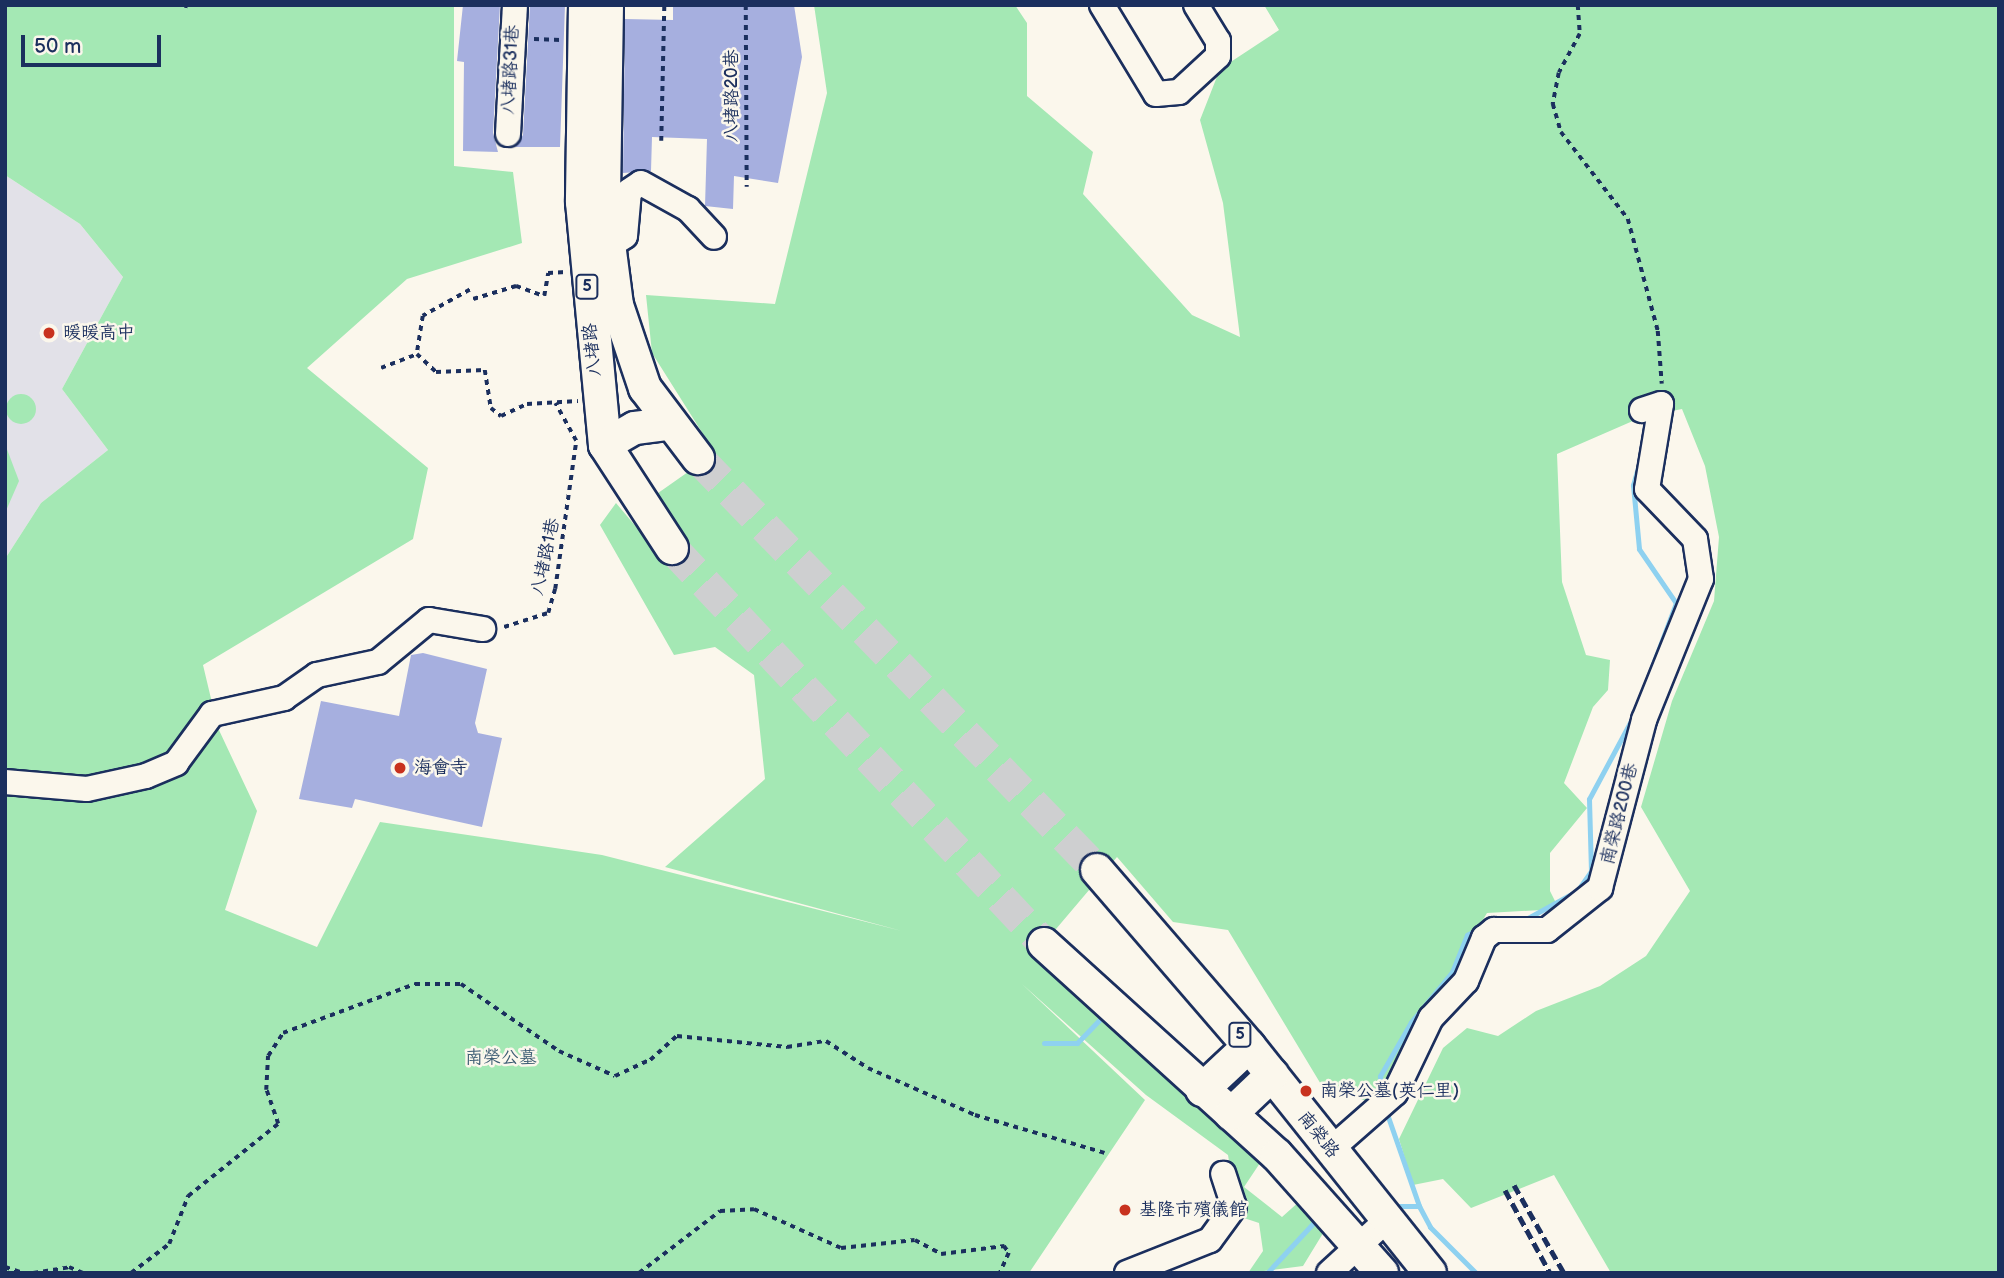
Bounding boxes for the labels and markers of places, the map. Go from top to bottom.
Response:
place label: 暖暖高中 [63,322,135,344]
marker: 暖暖高中 [41,325,57,341]
place label: 海會寺 [414,757,468,779]
marker: 海會寺 [392,760,408,776]
place label: 南榮公墓(英仁里) [1320,1080,1459,1102]
marker: 南榮公墓(英仁里) [1298,1083,1314,1099]
place label: 基隆市殯儀館 [1139,1199,1247,1221]
marker: 基隆市殯儀館 [1117,1202,1133,1218]

